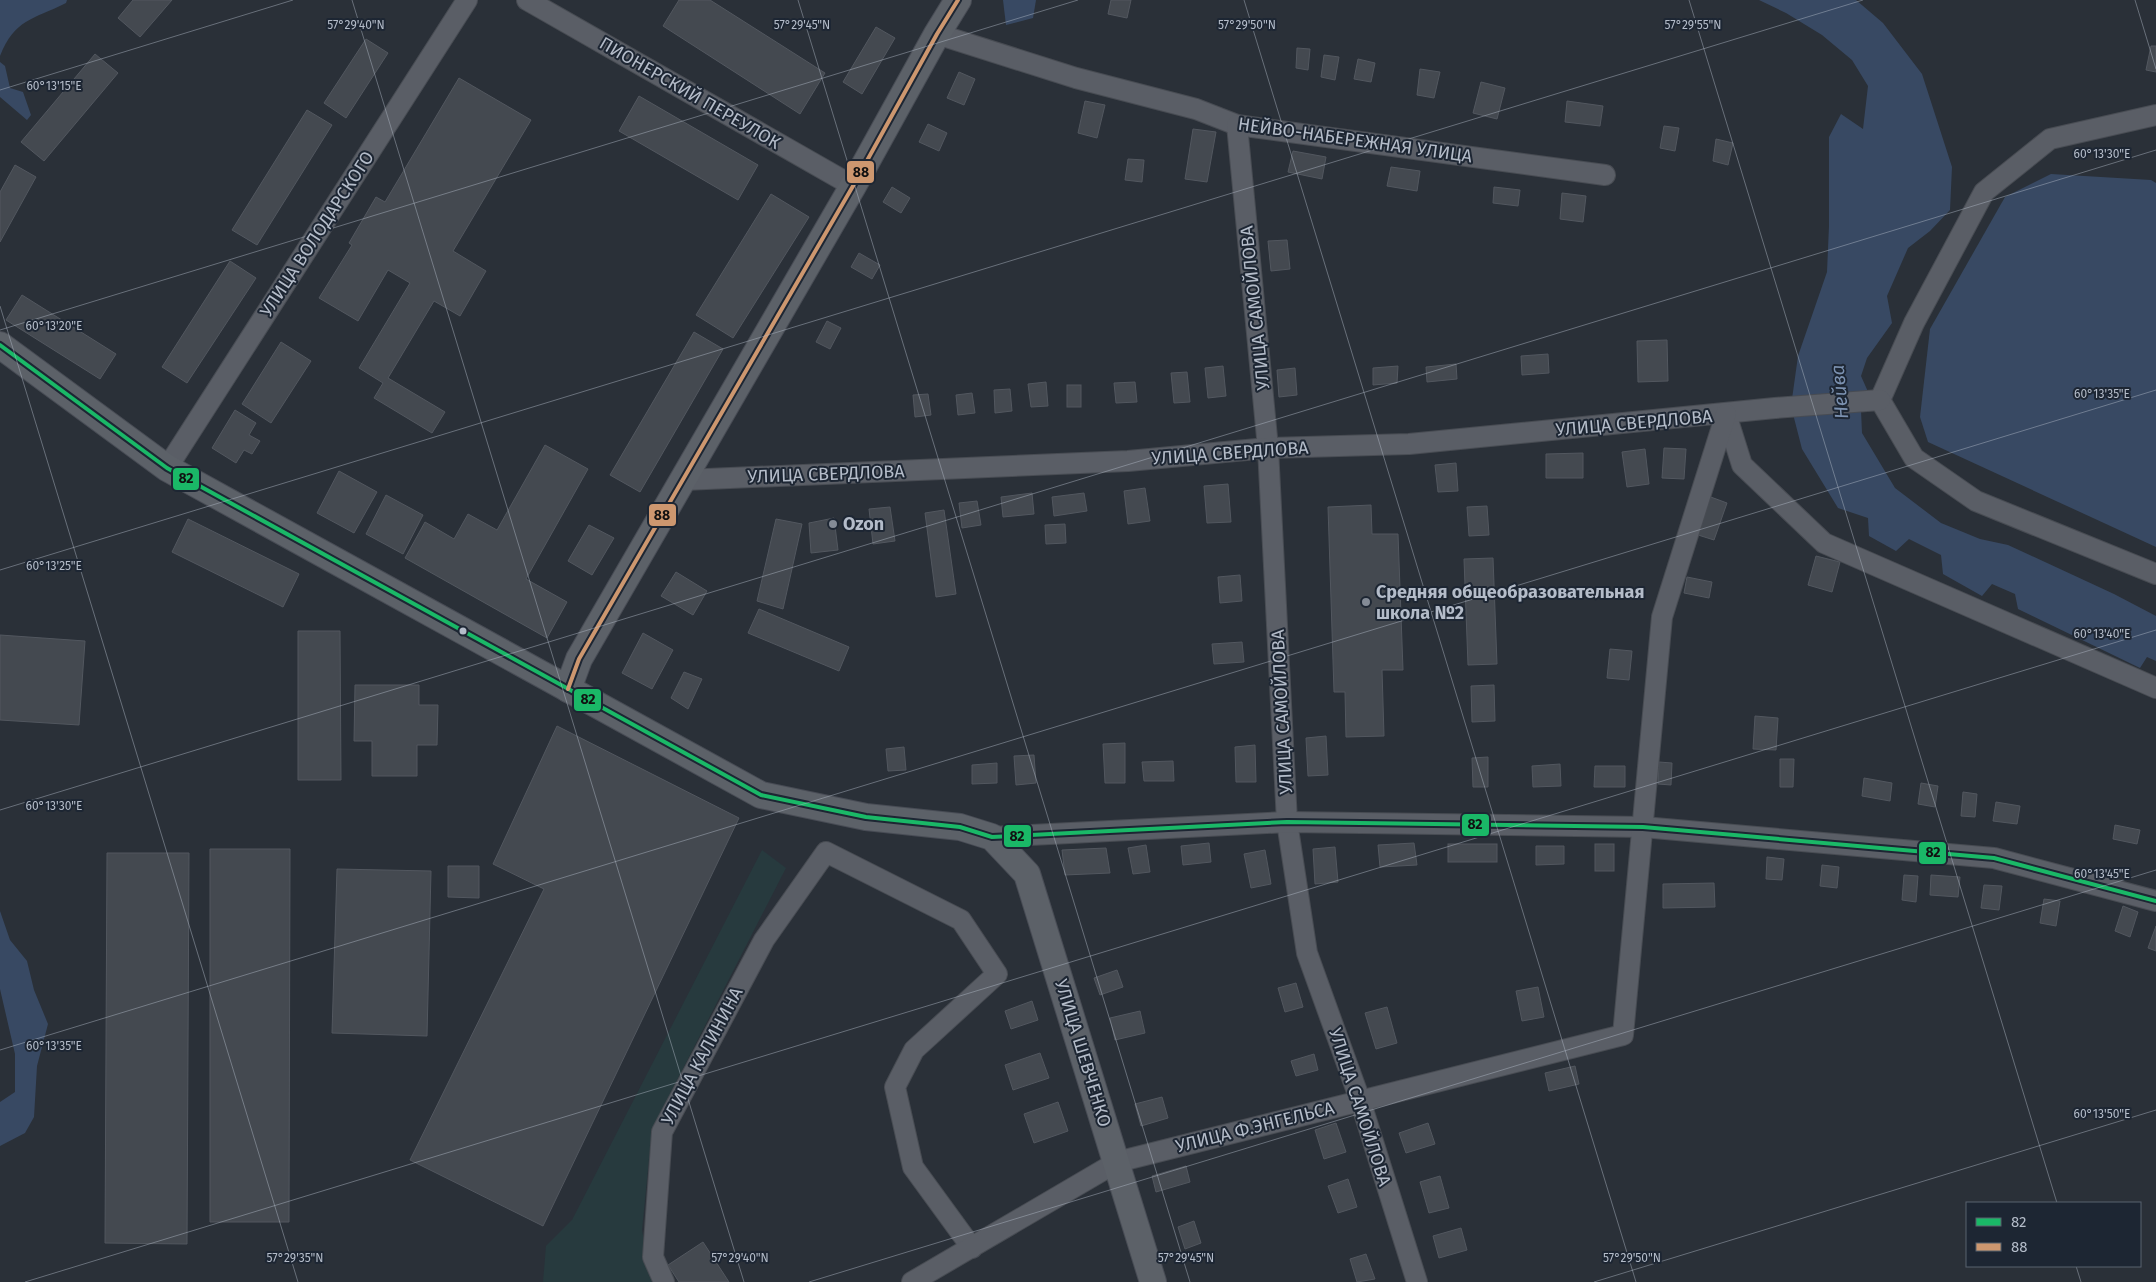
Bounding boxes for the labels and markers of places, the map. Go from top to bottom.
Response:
place label: Ozon [843,513,884,535]
marker: Ozon [827,518,839,530]
place label: Средняя общеобразовательная школа №2 [1376,581,1645,624]
marker: Средняя общеобразовательная школа №2 [1360,596,1372,608]
unlabelled marker [458,626,468,636]

